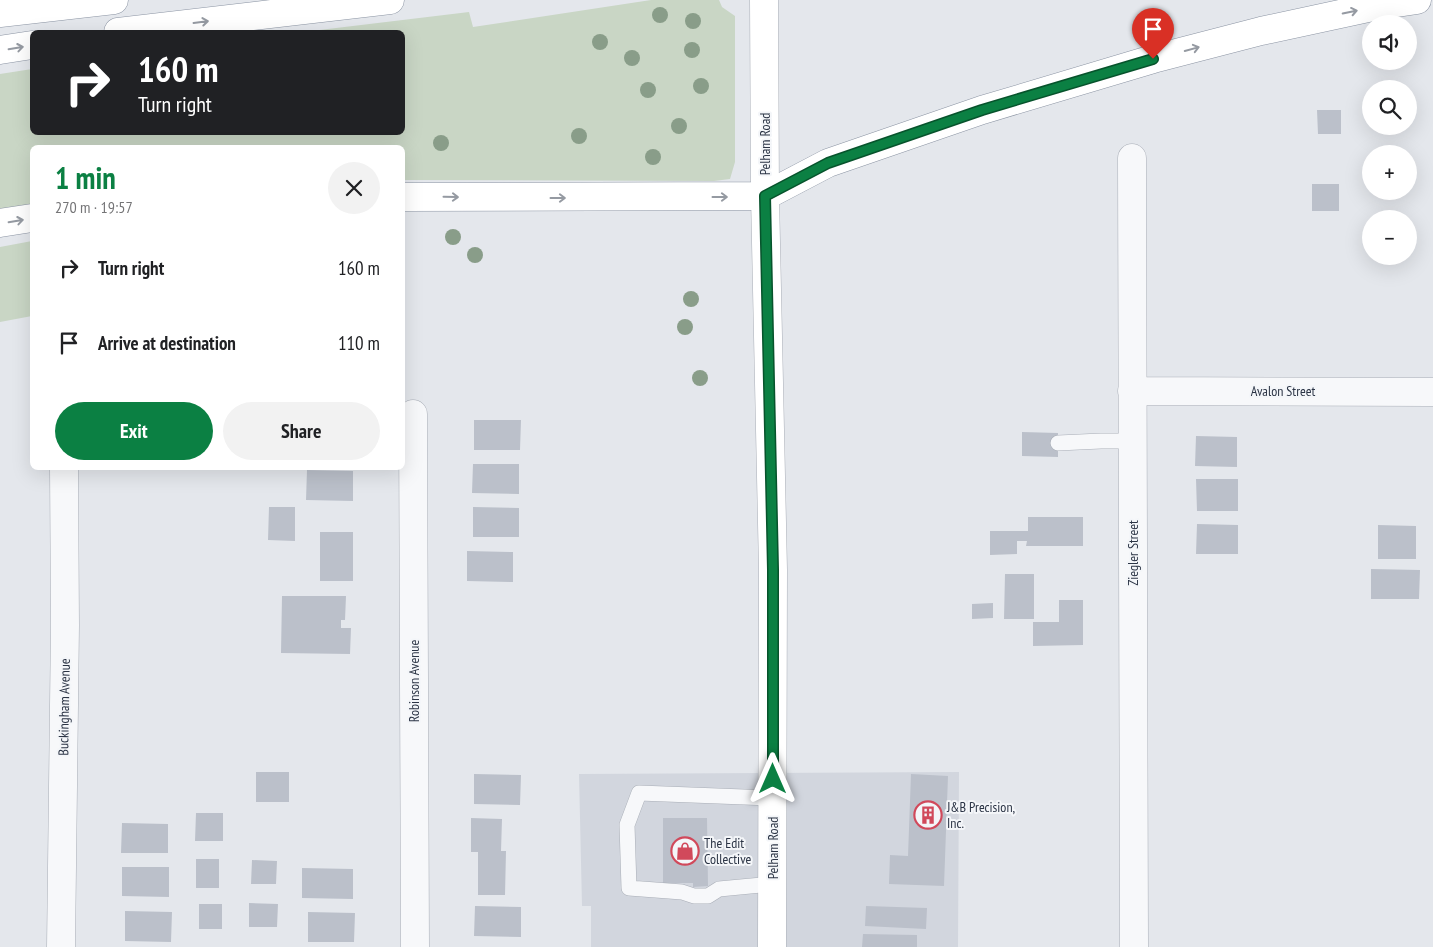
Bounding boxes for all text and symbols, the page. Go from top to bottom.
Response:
one-way arrow [1341,7,1357,16]
pin [1132,8,1174,59]
icon: arrive [1139,15,1167,43]
map controls [1362,15,1417,265]
button: sound [1362,15,1417,70]
one-way arrow [193,17,209,27]
one-way arrow [8,43,24,53]
one-way arrow [1183,44,1199,53]
text: 160 m [138,46,219,92]
icon: right [55,50,120,115]
button: search [1362,80,1417,135]
text: Turn right [138,90,212,118]
street label: Pelham Road [756,113,774,175]
button: + [1362,145,1417,200]
text: 1 min [55,158,116,197]
button: close [328,162,380,214]
one-way arrow [712,192,728,202]
one-way arrow [443,193,459,202]
one-way arrow [549,193,565,203]
text: 270 m · 19:57 [55,197,133,217]
button: − [1362,210,1417,265]
one-way arrow [8,216,24,226]
icon: right [55,254,83,282]
text: Turn right [98,256,164,280]
text: 160 m [338,256,380,280]
icon: arrive [55,329,83,357]
text: Arrive at destination [98,331,236,355]
text: 110 m [338,331,380,355]
street label: Avalon Street [1251,382,1315,400]
button: Exit [55,402,213,460]
button: Share [223,402,380,460]
street label: Ziegler Street [1124,520,1142,586]
street label: Robinson Avenue [405,640,423,722]
street label: Buckingham Avenue [54,658,74,756]
position arrow [746,752,798,804]
place label: J&B Precision, Inc. [946,798,1016,832]
building icon: J&B Precision, Inc. [913,800,943,830]
street label: Pelham Road [764,817,782,879]
place label: The Edit Collective [704,834,752,868]
shop icon: The Edit Collective [670,836,700,866]

